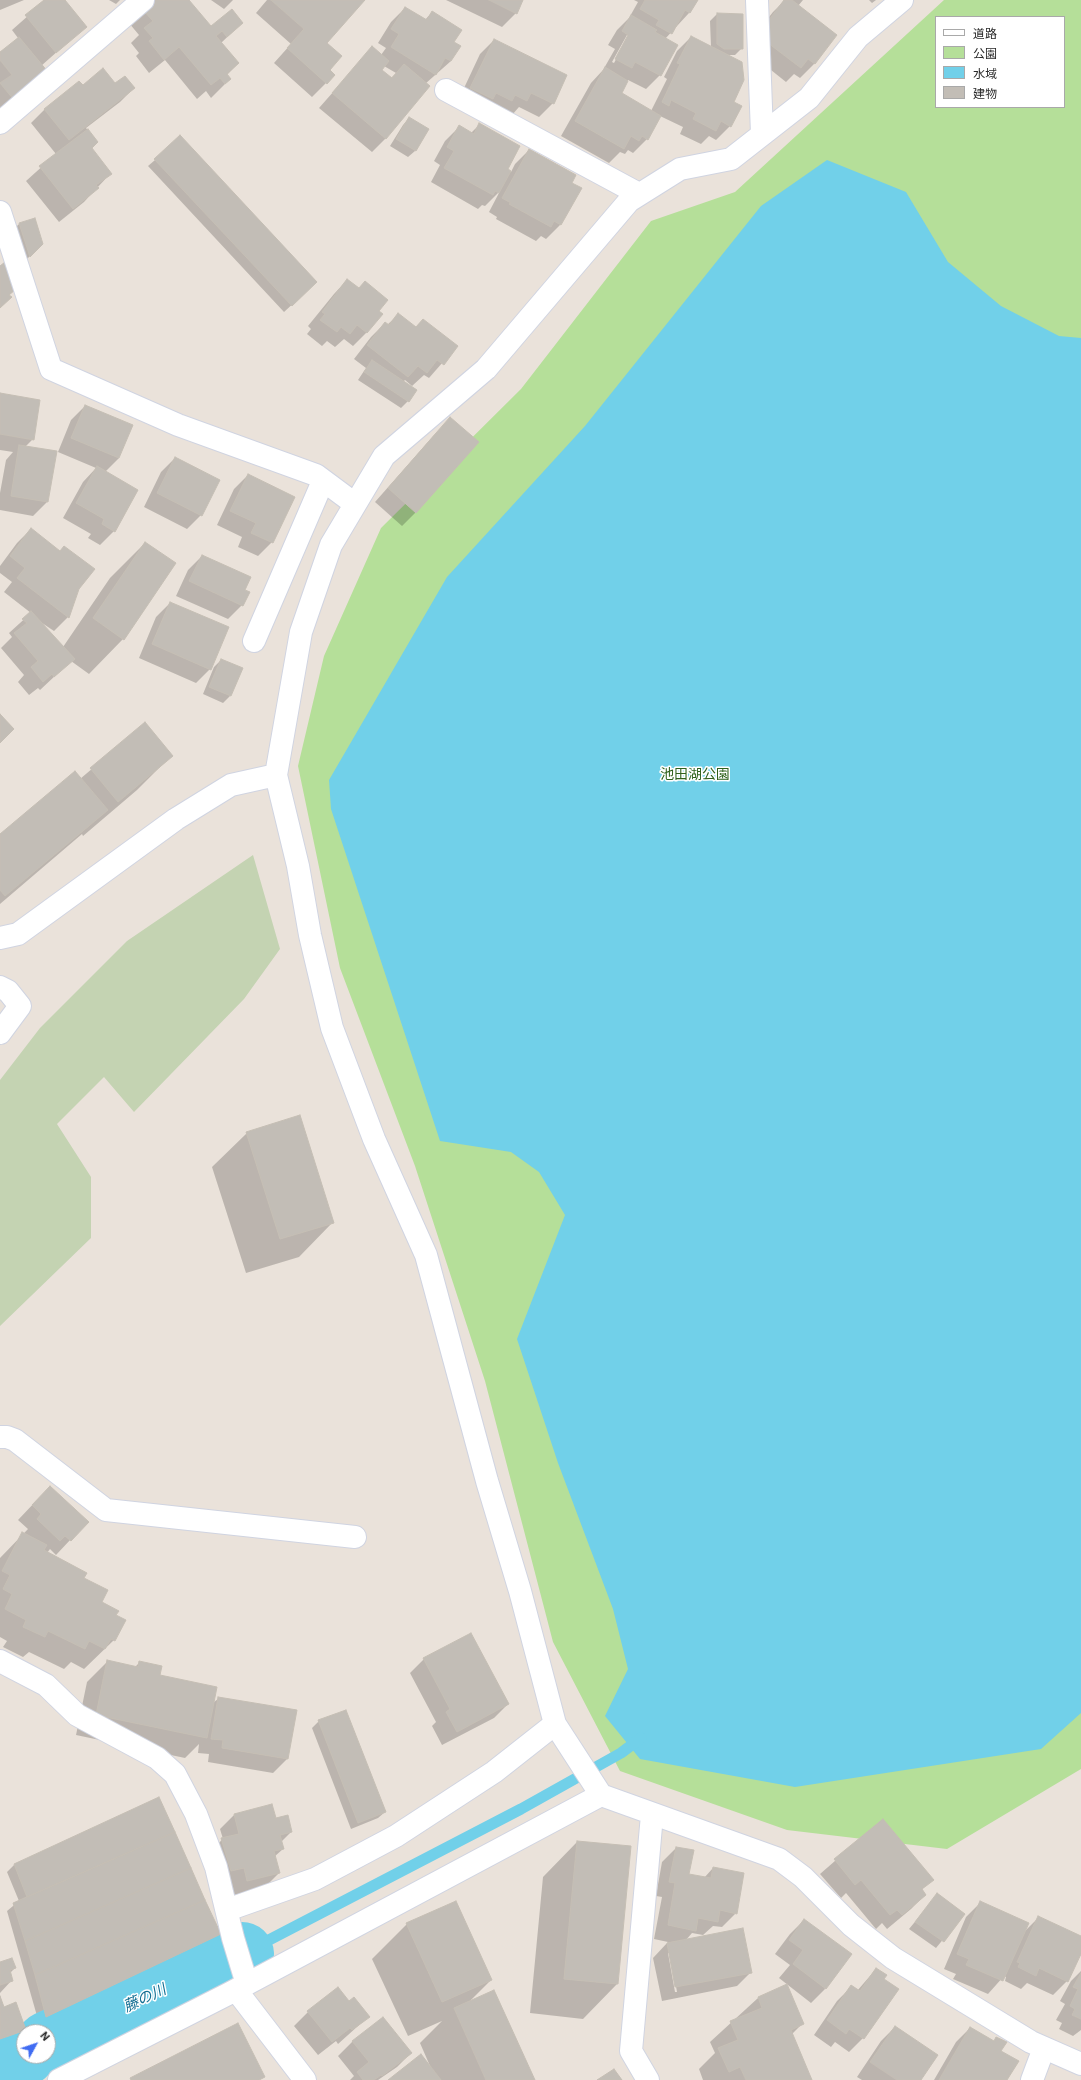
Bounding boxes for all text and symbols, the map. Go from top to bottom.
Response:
legend [935,16,1065,108]
text: 道路 [973,27,997,41]
text: 公園 [973,47,997,61]
text: 水域 [973,67,997,81]
text: 建物 [973,87,997,101]
park label: 池田湖公園 [660,767,730,783]
water label: 藤の川 [121,1981,169,2017]
north arrow [16,2024,56,2064]
text: N [37,2029,52,2044]

